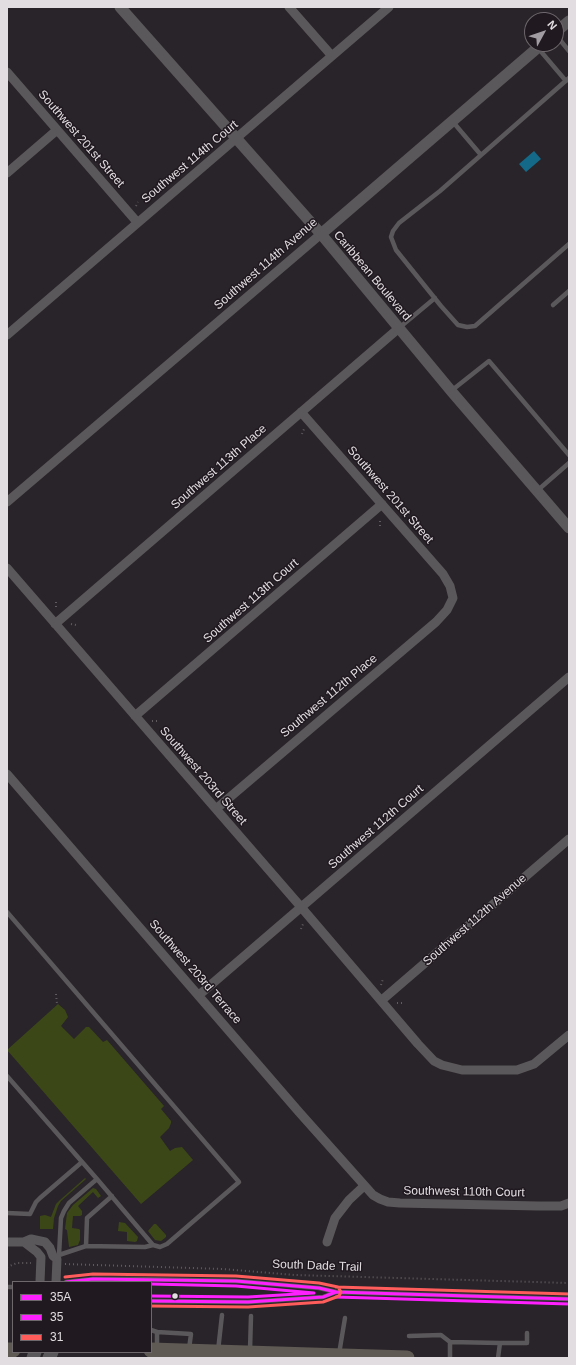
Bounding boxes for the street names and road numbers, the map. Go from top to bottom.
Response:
street label: Southwest 201st Street [35,87,127,191]
street label: Southwest 114th Court [139,118,241,206]
street label: Southwest 114th Avenue [211,215,321,313]
street label: Caribbean Boulevard [330,228,414,324]
street label: Southwest 113th Place [168,422,270,512]
street label: Southwest 201st Street [344,443,436,547]
street label: Southwest 113th Court [201,556,301,646]
street label: Southwest 112th Place [278,651,380,741]
street label: Southwest 203rd Street [156,724,250,828]
street label: Southwest 112th Court [326,782,426,872]
street label: Southwest 112th Avenue [420,871,530,969]
street label: Southwest 203rd Terrace [146,917,244,1027]
street label: Southwest 110th Court [403,1184,525,1200]
street label: South Dade Trail [272,1257,362,1275]

